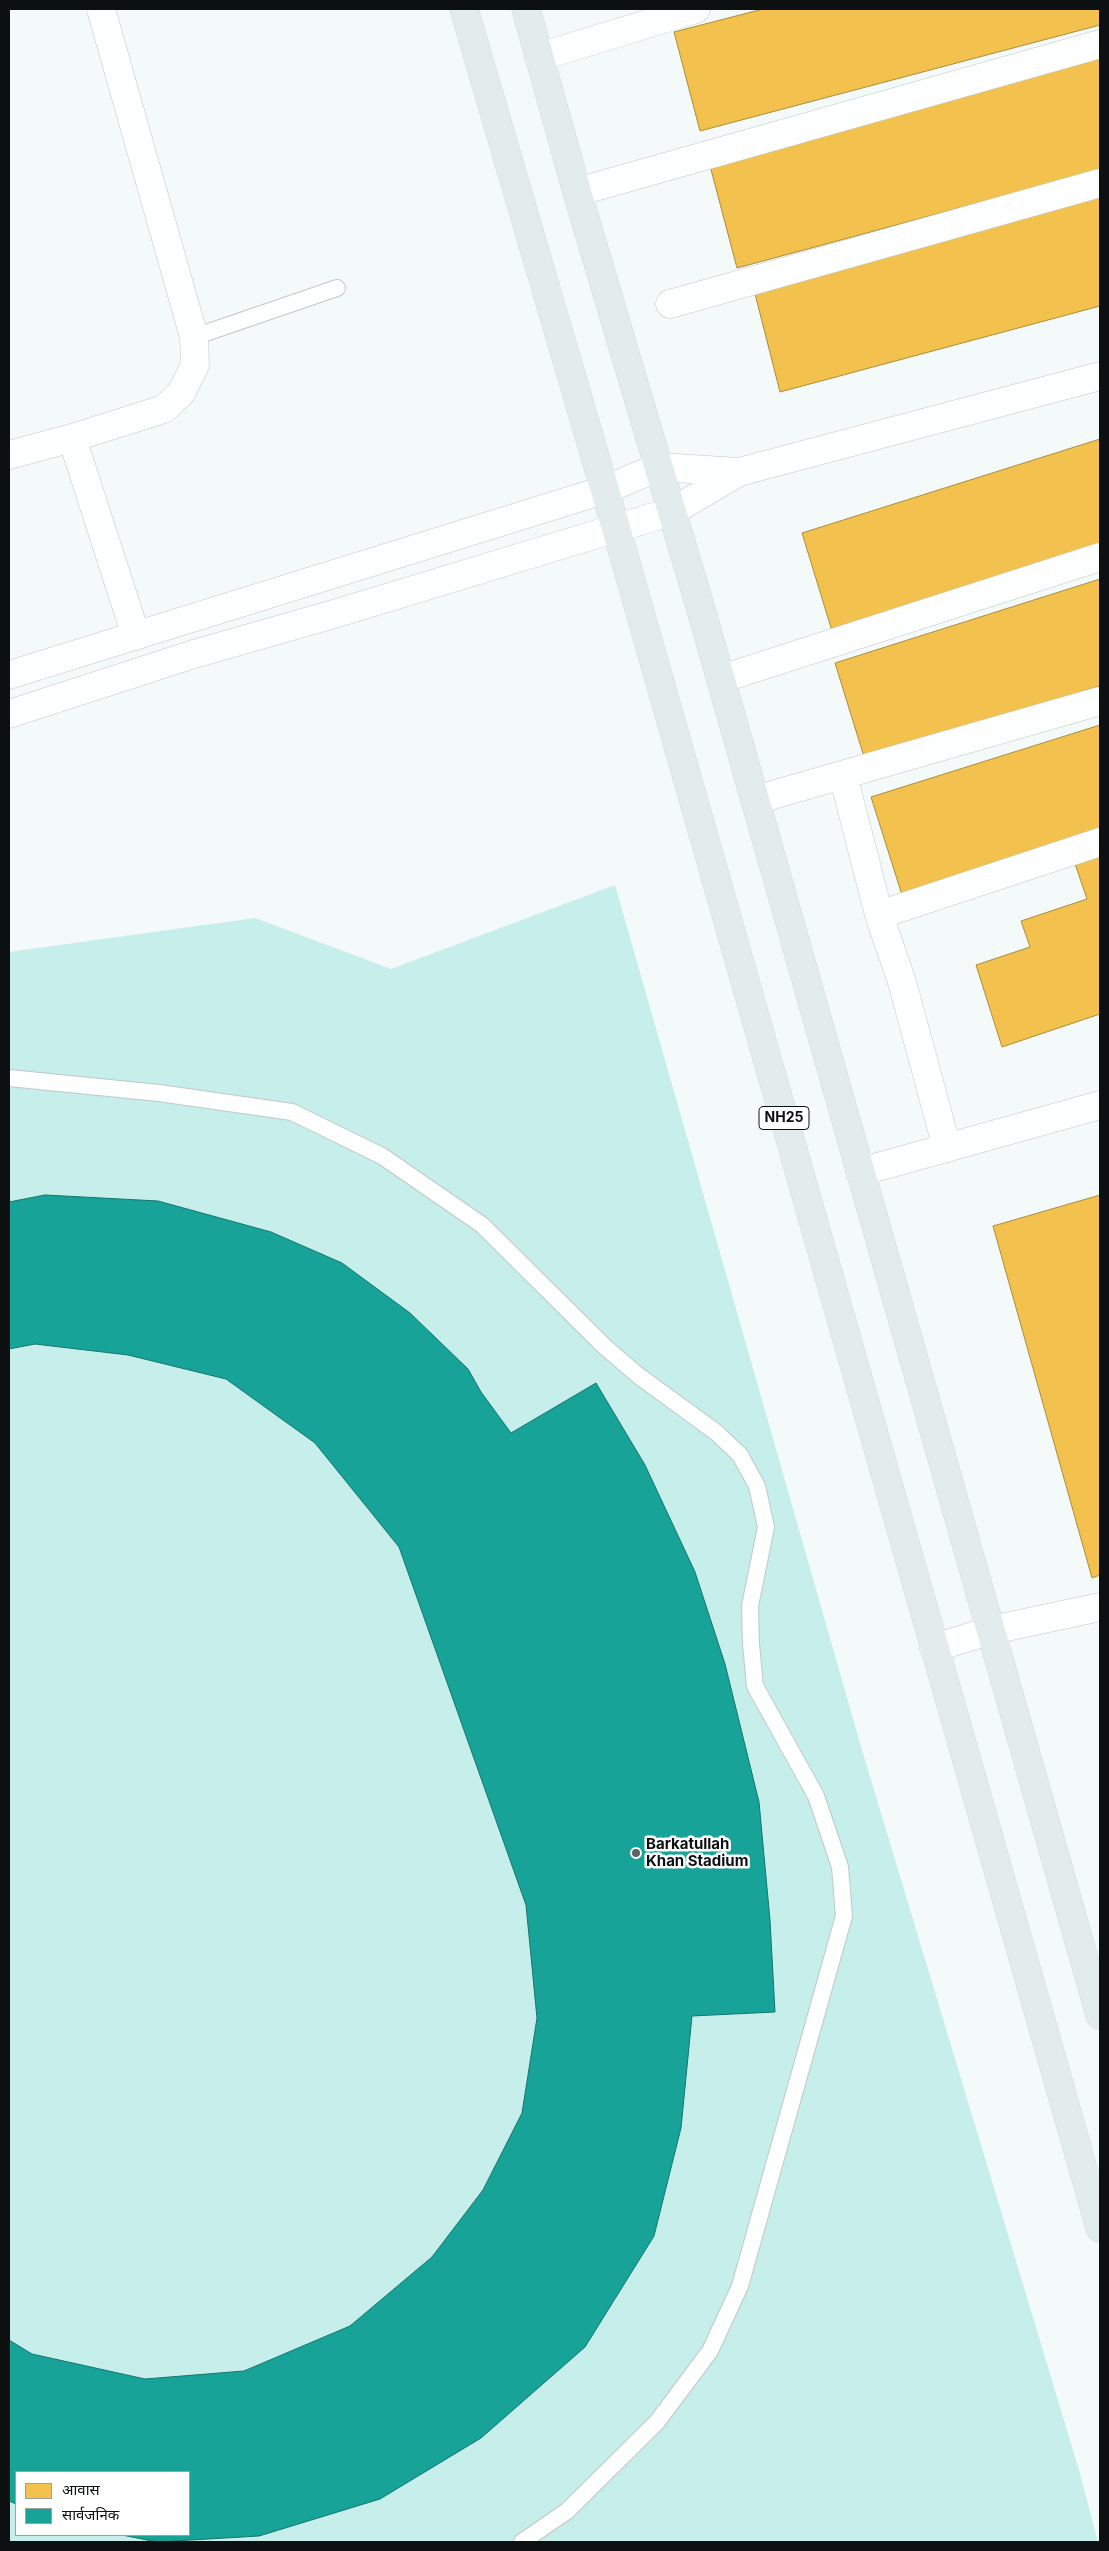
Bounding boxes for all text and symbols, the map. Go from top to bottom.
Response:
road number: NH25 [759,1106,809,1130]
place label: Barkatullah Khan Stadium [646,1835,748,1870]
marker: Barkatullah Khan Stadium [630,1847,642,1859]
legend [15,2471,190,2536]
text: आवास [62,2480,100,2499]
text: सार्वजनिक [62,2505,119,2524]

